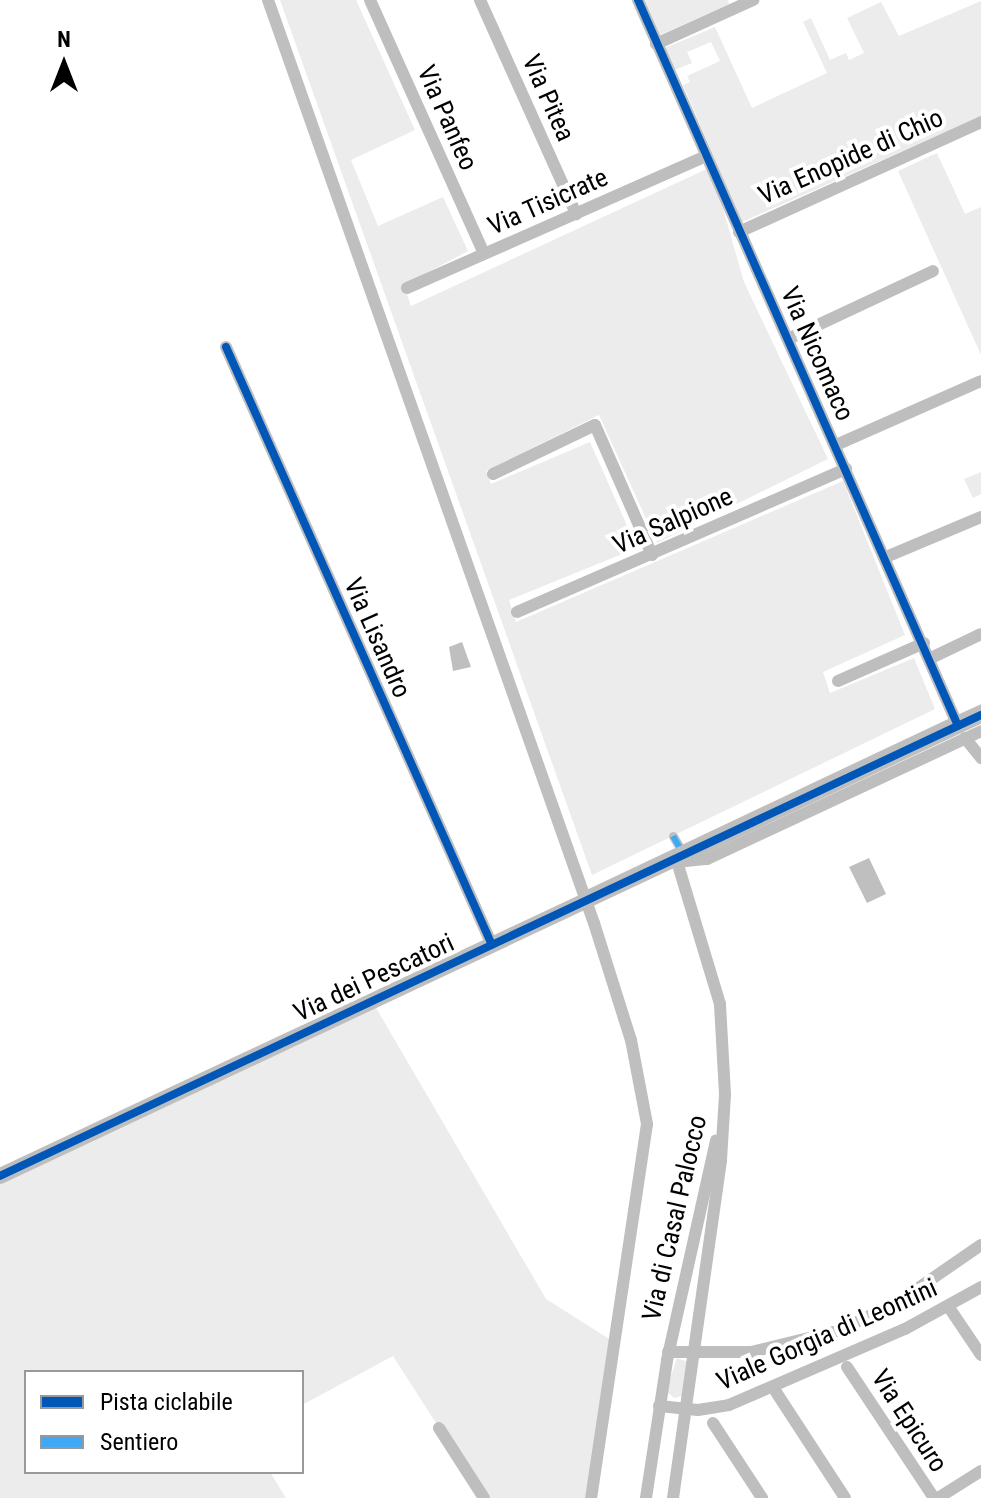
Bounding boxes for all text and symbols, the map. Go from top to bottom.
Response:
north arrow [24,24,104,104]
text: N [57,27,71,52]
street label: Via Pitea [515,50,581,146]
street label: Via Panfeo [410,61,484,175]
street label: Via Enopide di Chio [754,102,948,212]
street label: Via Tisicrate [483,162,613,242]
street label: Via Nicomaco [774,282,860,426]
street label: Via Salpione [608,481,738,561]
street label: Via Lisandro [337,573,417,703]
street label: Via dei Pescatori [289,927,459,1029]
street label: Via di Casal Palocco [636,1112,714,1324]
street label: Viale Gorgia di Leontini [712,1272,942,1398]
street label: Via Epicuro [864,1364,954,1478]
legend [24,1370,304,1474]
text: Pista ciclabile [100,1388,233,1416]
text: Sentiero [100,1428,178,1456]

